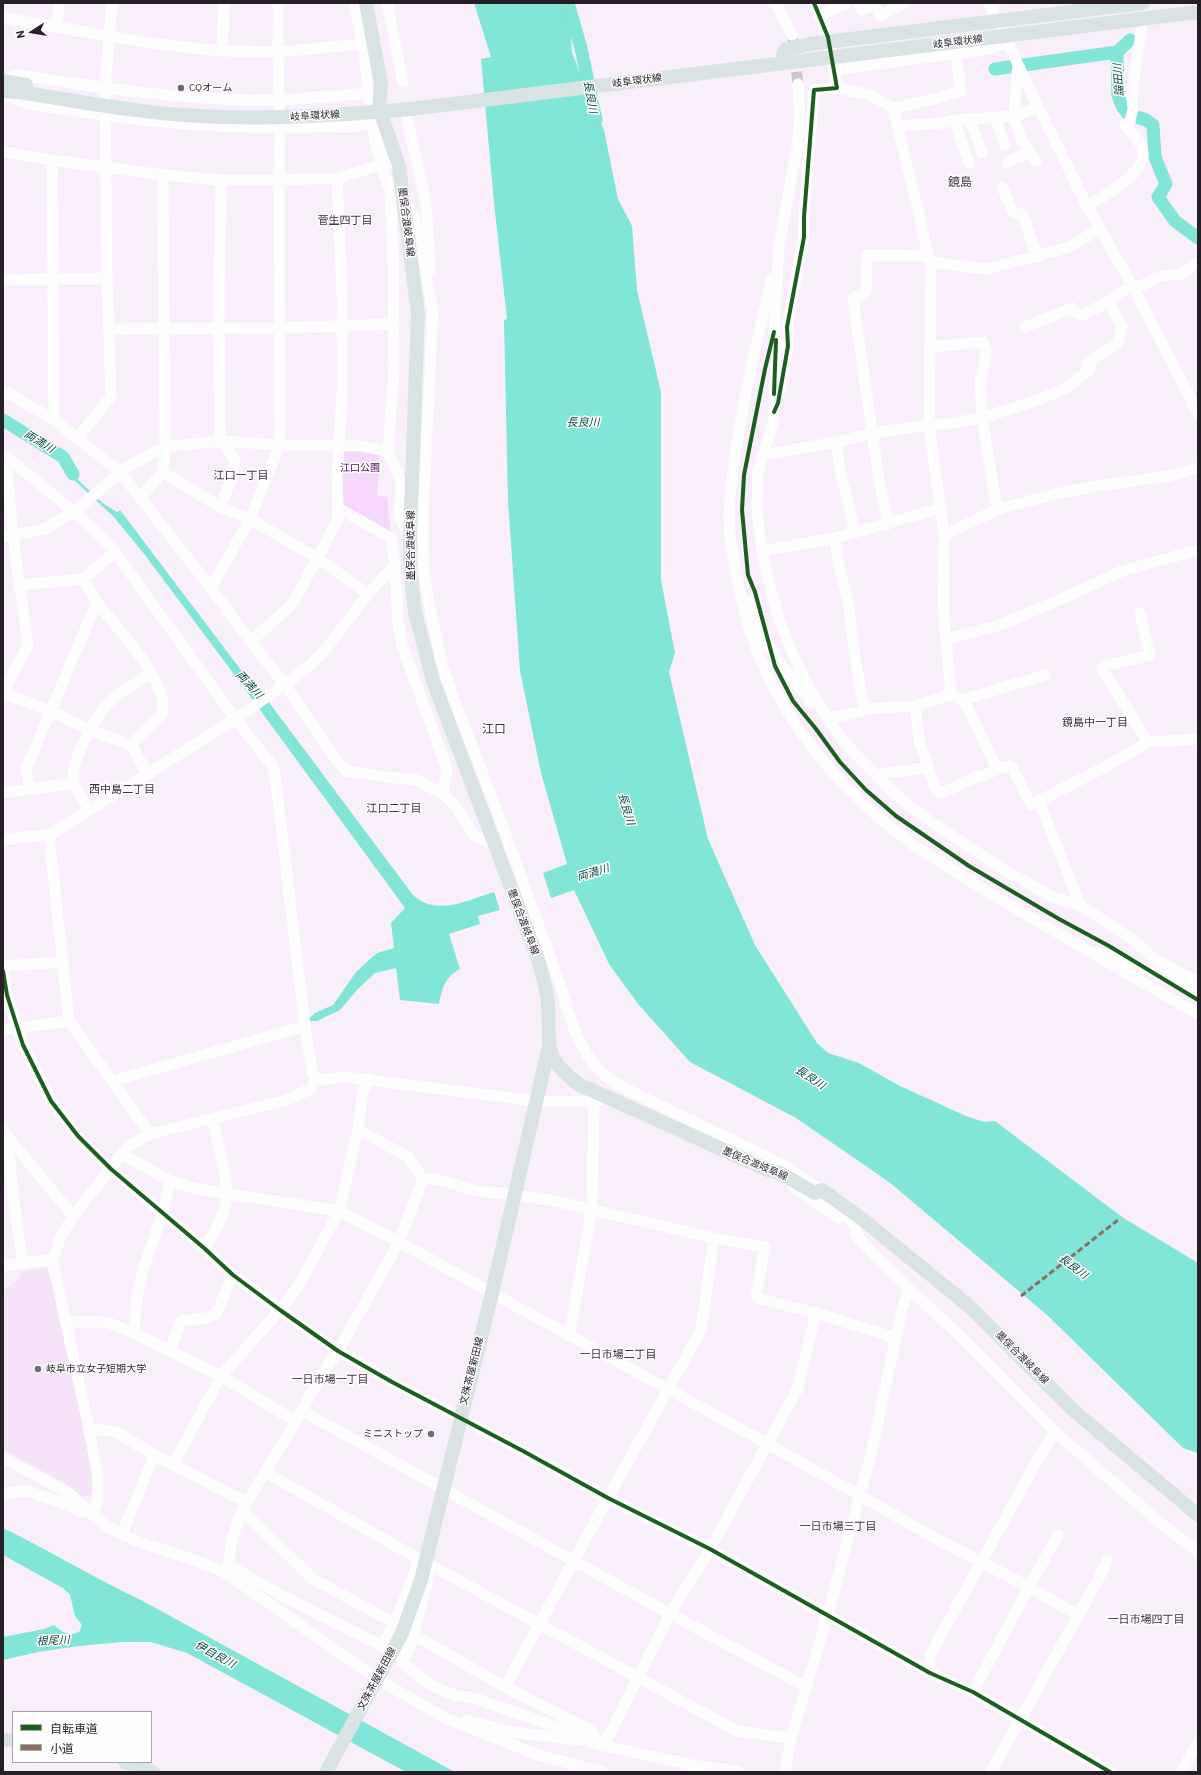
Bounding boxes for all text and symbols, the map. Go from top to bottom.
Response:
north arrow [12,12,52,52]
text: N [13,29,28,40]
street label: 岐阜環状線 [932,33,984,51]
water label: 論田川 [1111,63,1127,97]
street label: 岐阜環状線 [611,72,663,90]
water label: 長良川 [581,80,599,114]
place label: CQオーム [189,82,232,94]
marker: CQオーム [176,83,186,93]
street label: 岐阜環状線 [290,109,340,123]
district label: 鏡島 [948,176,972,190]
street label: 墨俣合渡岐阜線 [396,187,416,257]
district label: 菅生四丁目 [318,214,372,228]
water label: 長良川 [567,416,599,430]
water label: 両満川 [22,428,56,456]
park label: 江口公園 [340,462,380,474]
district label: 江口一丁目 [214,469,268,483]
street label: 墨俣合渡岐阜線 [405,510,417,580]
water label: 両満川 [233,668,265,702]
district label: 鏡島中一丁目 [1062,716,1128,730]
district label: 江口 [482,723,506,737]
district label: 西中島二丁目 [89,783,155,797]
water label: 長良川 [615,791,637,827]
district label: 江口二丁目 [367,802,421,816]
water label: 両満川 [575,862,611,884]
street label: 墨俣合渡岐阜線 [505,887,541,957]
water label: 長良川 [793,1063,827,1093]
street label: 墨俣合渡岐阜線 [720,1145,790,1183]
water label: 長良川 [1056,1252,1090,1282]
street label: 墨俣合渡岐阜線 [993,1329,1051,1387]
street label: 文殊茶屋新田線 [458,1336,486,1406]
district label: 一日市場二丁目 [580,1348,656,1362]
place label: 岐阜市立女子短期大学 [46,1363,146,1375]
marker: 岐阜市立女子短期大学 [33,1364,43,1374]
district label: 一日市場一丁目 [292,1373,368,1387]
place label: ミニストップ [363,1428,423,1440]
marker: ミニストップ [426,1429,436,1439]
district label: 一日市場三丁目 [800,1520,876,1534]
district label: 一日市場四丁目 [1108,1613,1184,1627]
water label: 根尾川 [36,1634,70,1648]
water label: 伊自良川 [193,1639,237,1671]
street label: 文殊茶屋新田線 [355,1645,399,1713]
legend [12,1711,152,1763]
text: 自転車道 [50,1721,98,1736]
text: 小道 [50,1741,74,1756]

